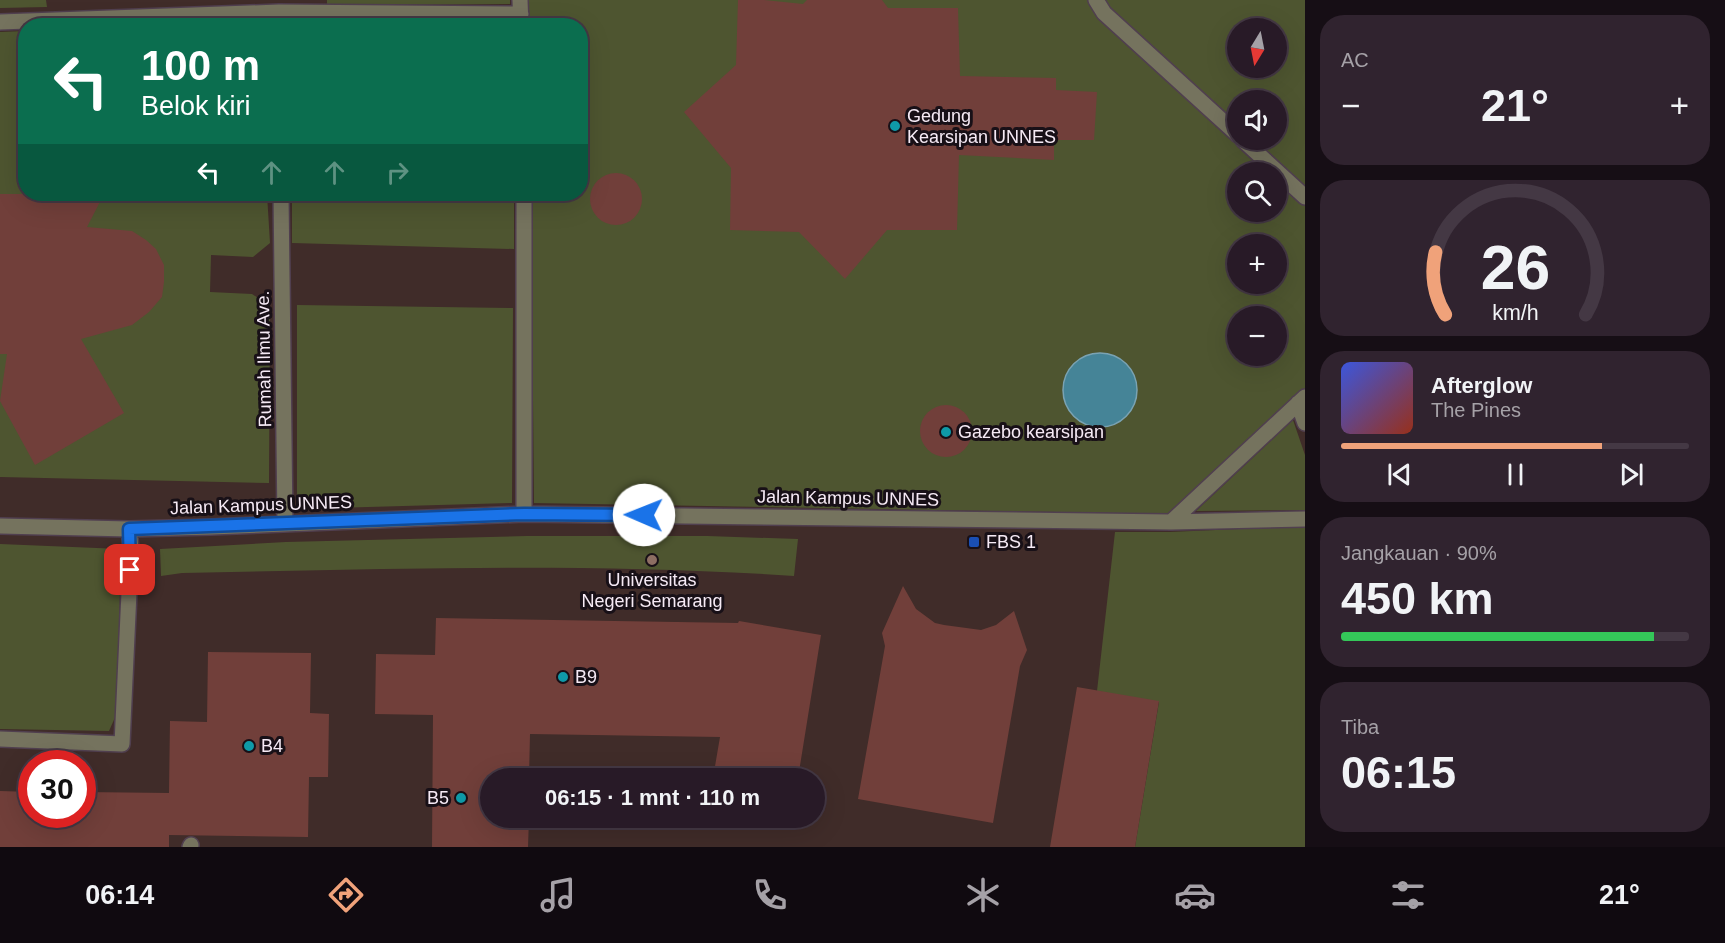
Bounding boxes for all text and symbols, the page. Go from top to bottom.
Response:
north arrow [1227,18,1287,78]
map controls [1227,18,1287,366]
icon: left [42,42,120,120]
text: 100 m [141,42,260,89]
text: AC [1341,49,1369,71]
text: 21° [1481,80,1549,131]
text: − [1341,87,1360,124]
text: + [1670,87,1689,124]
button: sound [1227,90,1287,150]
text: Belok kiri [141,91,251,121]
place label: Gedung Kearsipan UNNES [907,106,1056,147]
marker: Gedung Kearsipan UNNES [888,119,902,133]
icon: left [192,156,225,189]
icon: ahead [255,156,288,189]
icon: ahead [318,156,351,189]
icon: right [381,156,414,189]
button: search [1227,162,1287,222]
text: 26 [1480,233,1550,302]
button: + [1227,234,1287,294]
street label: Rumah Ilmu Ave. [253,290,275,428]
text: km/h [1492,302,1538,326]
button: − [1227,306,1287,366]
text: Afterglow [1431,373,1532,398]
text: The Pines [1431,399,1521,421]
place label: Gazebo kearsipan [958,422,1104,442]
marker: Gazebo kearsipan [939,425,953,439]
icon: previous [1383,458,1416,491]
icon: pause [1499,458,1532,491]
icon: next [1615,458,1648,491]
position arrow [612,483,676,547]
street label: Jalan Kampus UNNES [757,486,939,510]
street label: Jalan Kampus UNNES [170,492,352,518]
place label: FBS 1 [986,532,1036,552]
marker: FBS 1 [967,535,981,549]
text: Jangkauan · 90% [1341,542,1497,564]
pin [104,544,155,595]
icon: arrive [113,553,146,586]
marker: Universitas Negeri Semarang [645,553,659,567]
place label: Universitas Negeri Semarang [581,570,723,611]
text: 450 km [1341,573,1494,624]
place label: B9 [575,667,597,687]
marker: B9 [556,670,570,684]
text: Tiba [1341,716,1379,738]
place label: B4 [261,736,283,756]
marker: B4 [242,739,256,753]
text: 06:15 [1341,747,1456,798]
speed limit sign: 30 [18,750,96,828]
text: 06:15 · 1 mnt · 110 m [545,785,760,810]
place label: B5 [427,788,449,808]
marker: B5 [454,791,468,805]
icon: directions [325,874,367,916]
icon: music [537,874,579,916]
icon: phone [749,874,791,916]
icon: climate [962,874,1004,916]
icon: car [1174,874,1216,916]
icon: filters [1387,874,1429,916]
text: 06:14 [85,880,154,910]
text: 21° [1599,880,1640,910]

